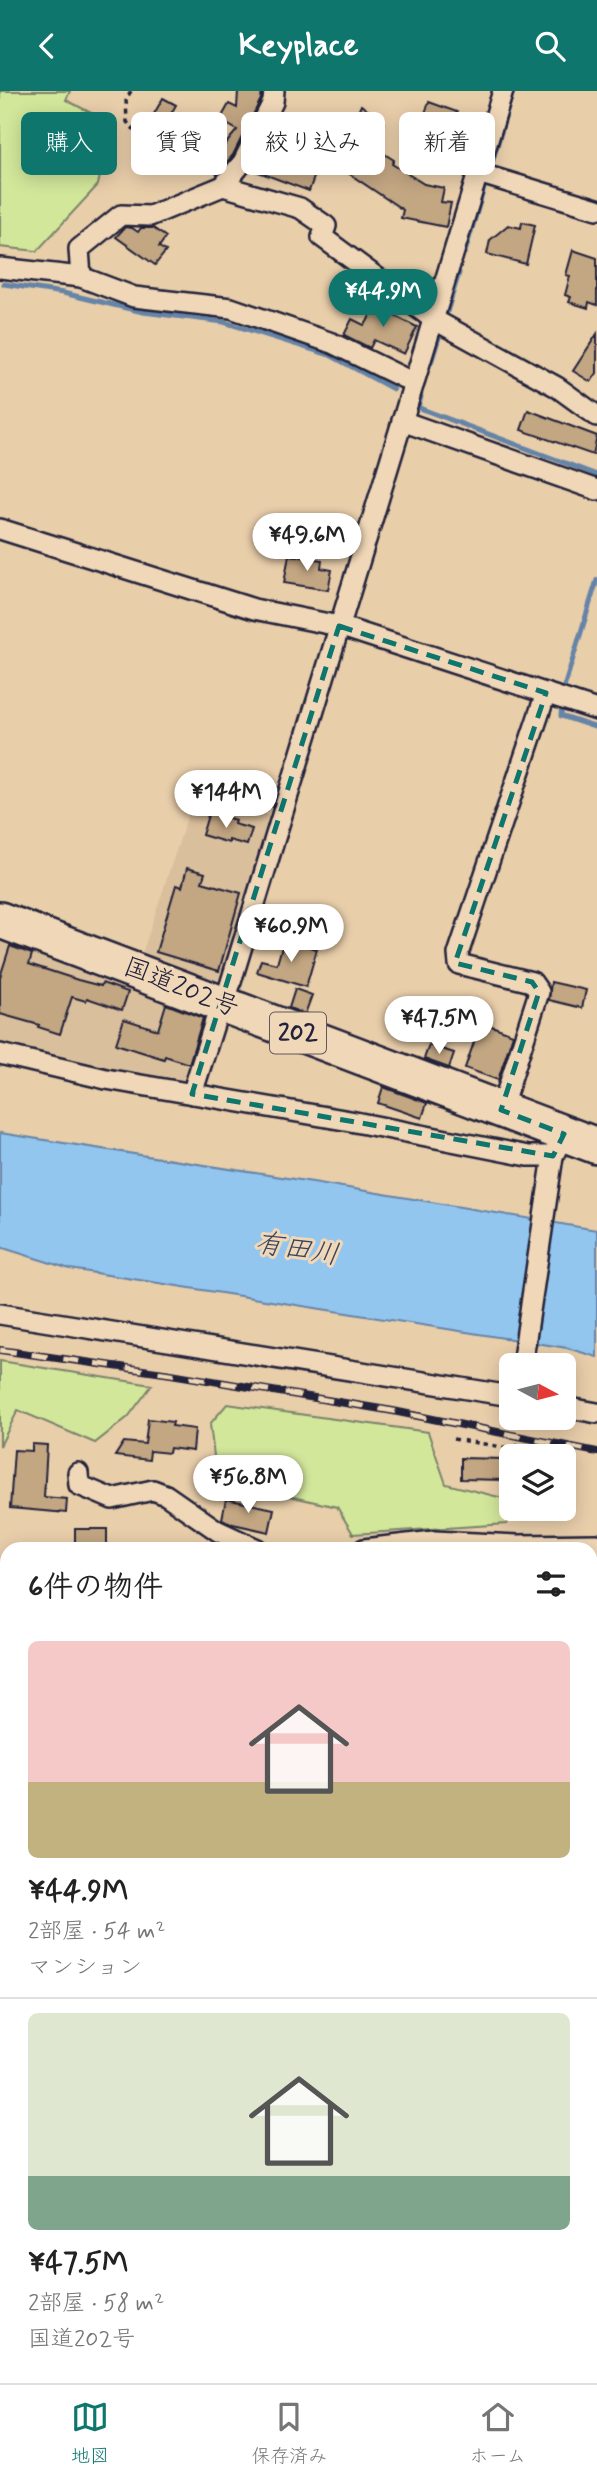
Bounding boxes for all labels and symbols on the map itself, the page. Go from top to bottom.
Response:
pin: ¥44.9M [326,269,440,329]
pin: ¥49.6M [250,513,364,573]
pin: ¥144M [177,771,275,830]
pin: ¥60.9M [234,905,348,964]
street label: 国道202号 [118,950,244,1026]
pin: ¥47.5M [382,997,496,1056]
road number: 202 [270,1013,326,1053]
water label: 有田川 [253,1225,341,1275]
north arrow [499,1353,576,1430]
pin: ¥56.8M [191,1455,305,1515]

